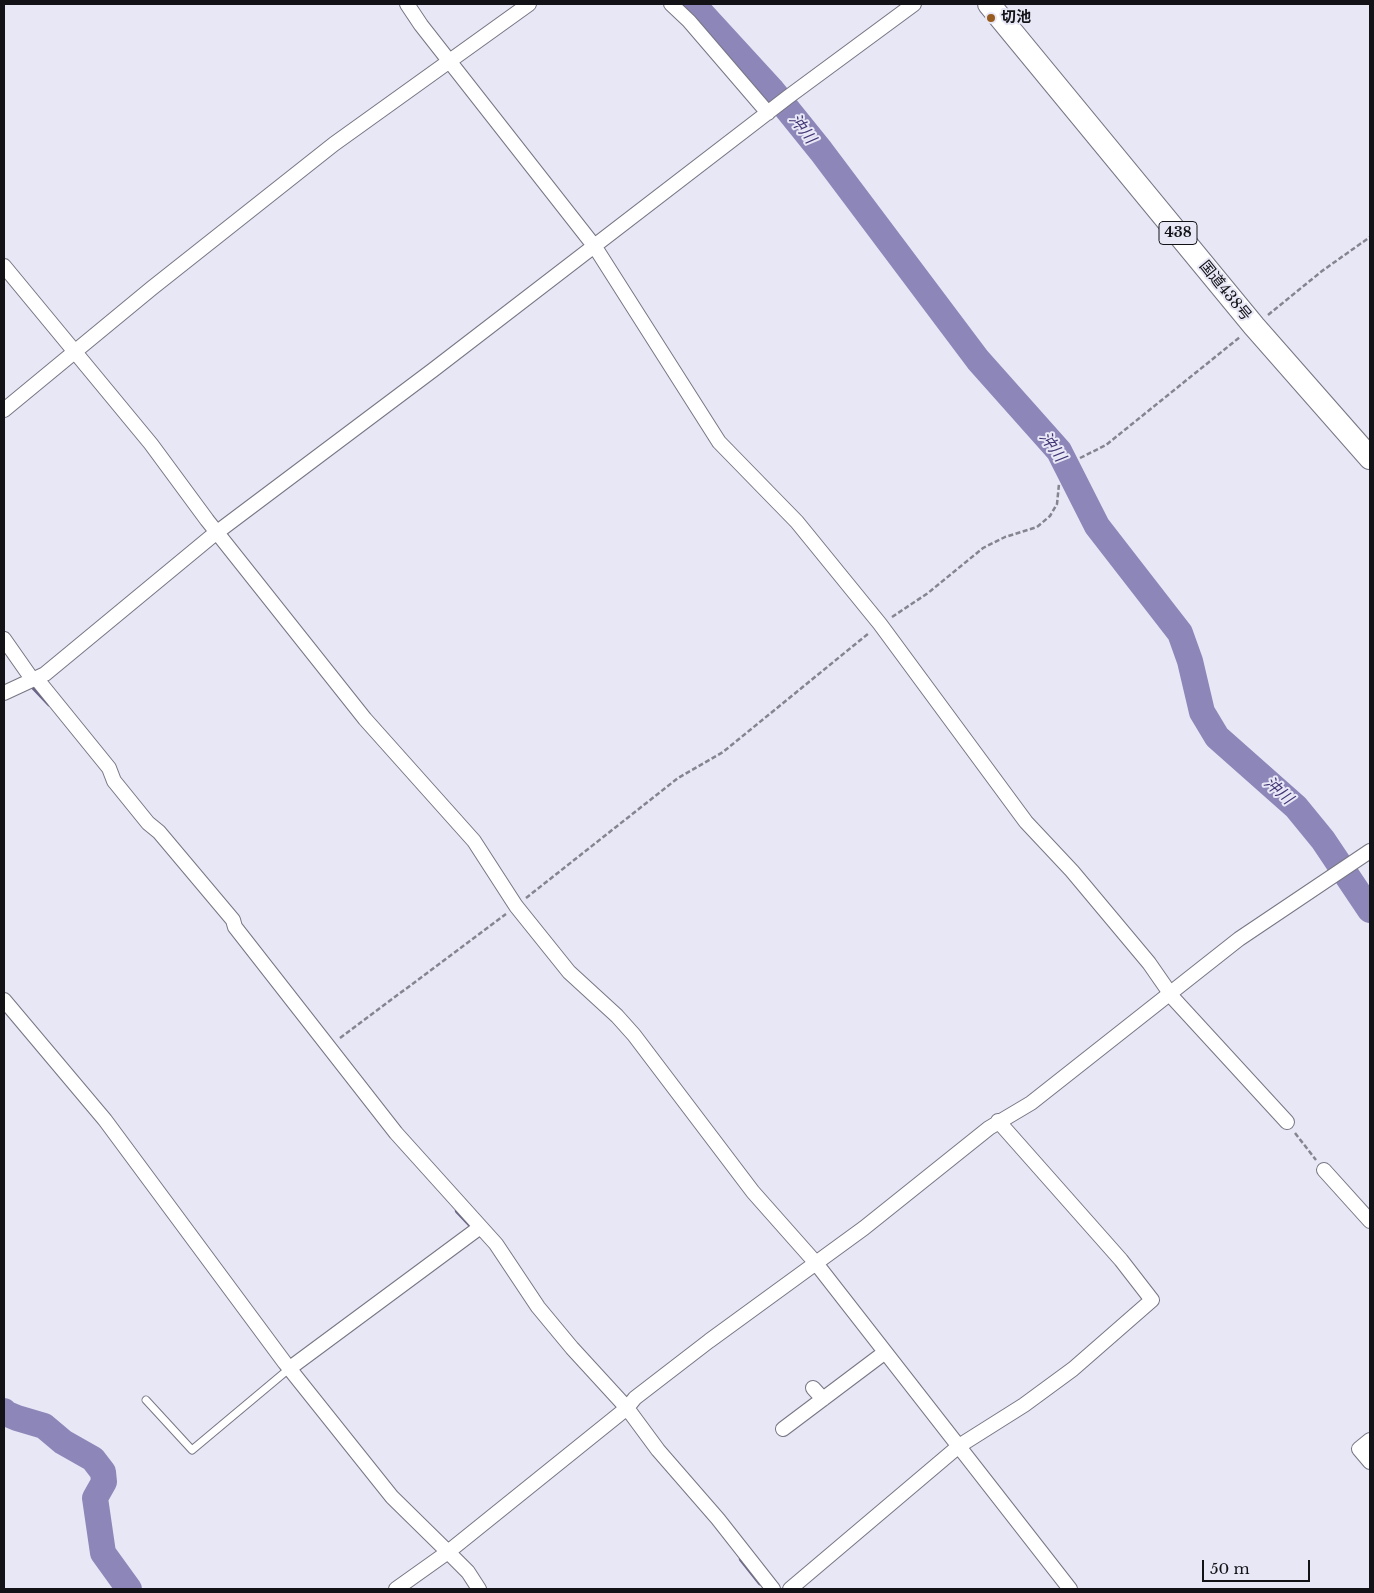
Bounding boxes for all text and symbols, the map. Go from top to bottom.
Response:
place label: 切池 [1001,9,1031,27]
marker: 切池 [985,12,997,24]
water label: 沖川 [785,110,819,148]
road number: 438 [1159,222,1197,244]
street label: 国道438号 [1195,257,1255,325]
water label: 沖川 [1035,428,1069,466]
water label: 沖川 [1260,773,1296,809]
scale bar [1204,1550,1312,1582]
text: 50 m [1210,1559,1250,1578]

